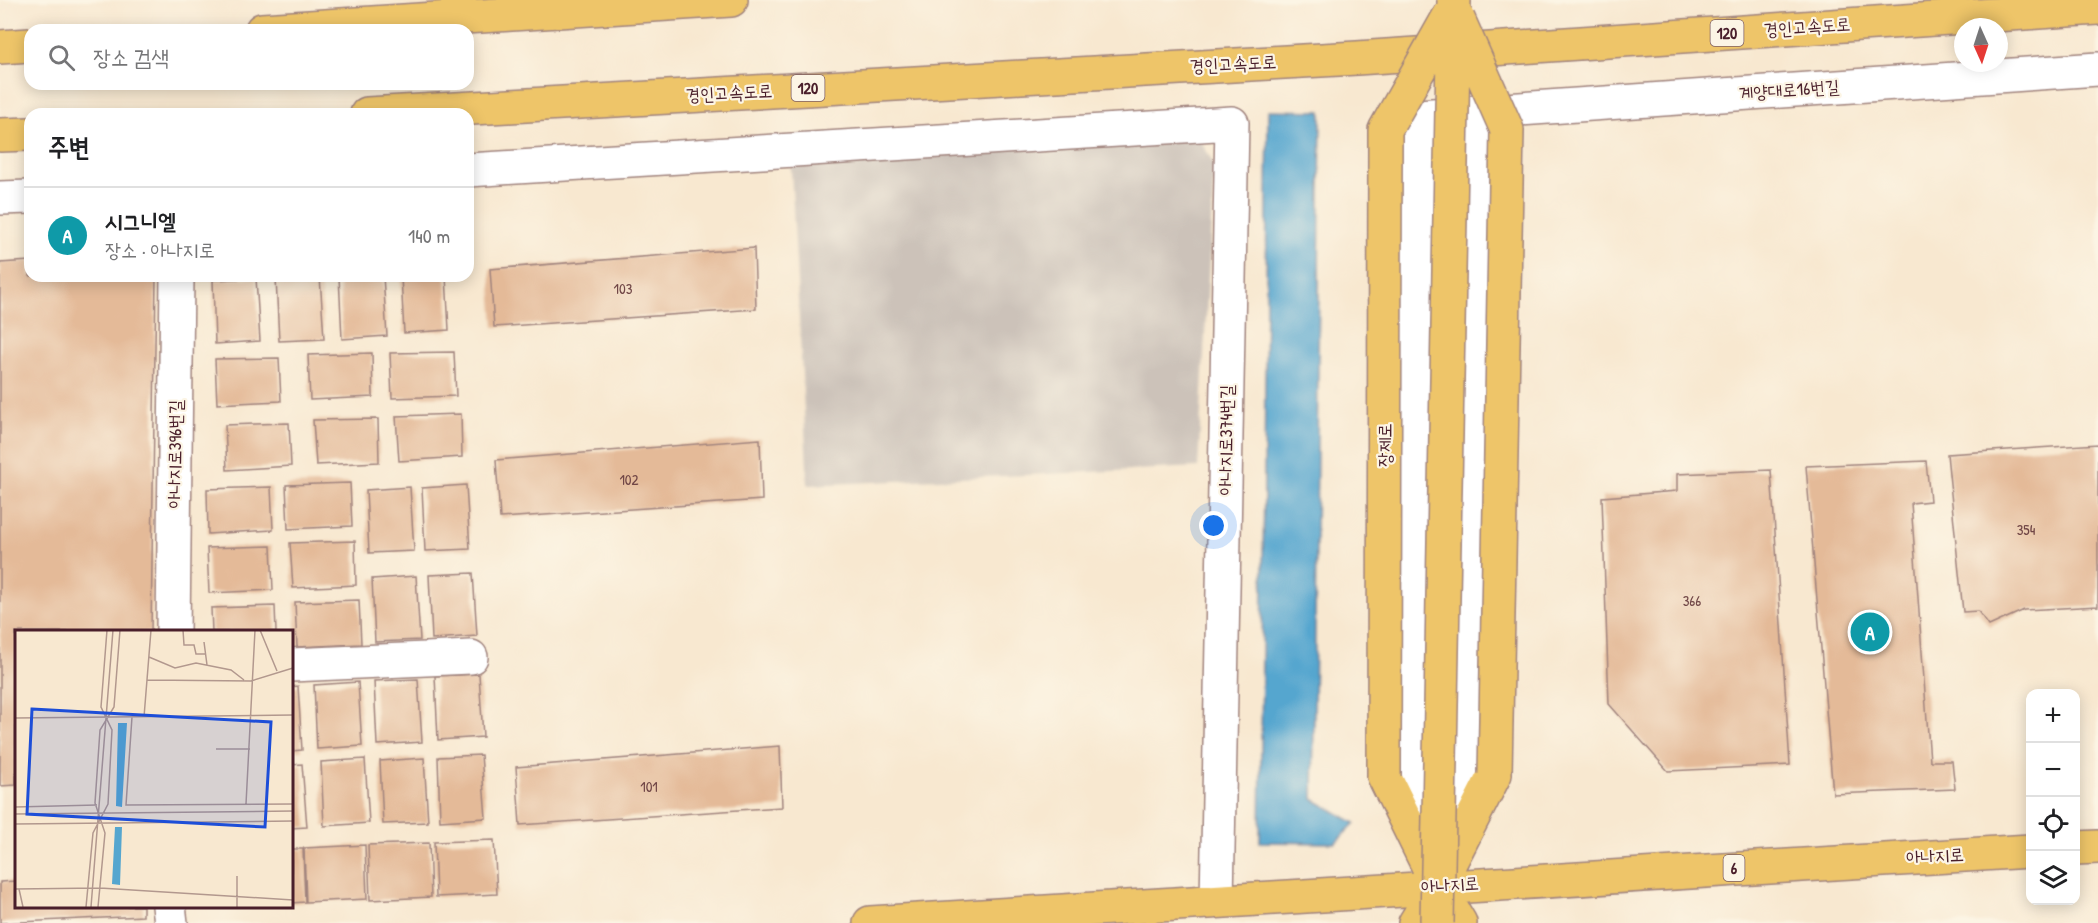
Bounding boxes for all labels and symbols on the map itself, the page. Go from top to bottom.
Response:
street label: 경인고속도로 [1763,11,1851,42]
north arrow [1954,18,2008,72]
road number: 120 [1710,20,1744,46]
street label: 경인고속도로 [1189,49,1277,78]
street label: 계양대로16번길 [1738,73,1841,105]
road number: 120 [792,75,824,101]
street label: 경인고속도로 [685,78,773,107]
house number: 103 [614,278,633,299]
street label: 아나지로374번길 [1212,384,1239,496]
street label: 아나지로396번길 [161,399,188,509]
street label: 장제로 [1372,423,1397,467]
house number: 102 [619,469,639,490]
your location [1199,511,1228,540]
house number: 354 [2017,519,2036,540]
house number: 366 [1683,590,1701,611]
pin: A [1850,610,1890,654]
inset map [15,630,292,908]
house number: 101 [640,776,658,797]
street label: 아나지로 [1905,842,1965,869]
road number: 6 [1724,855,1744,881]
street label: 아나지로 [1420,870,1480,899]

